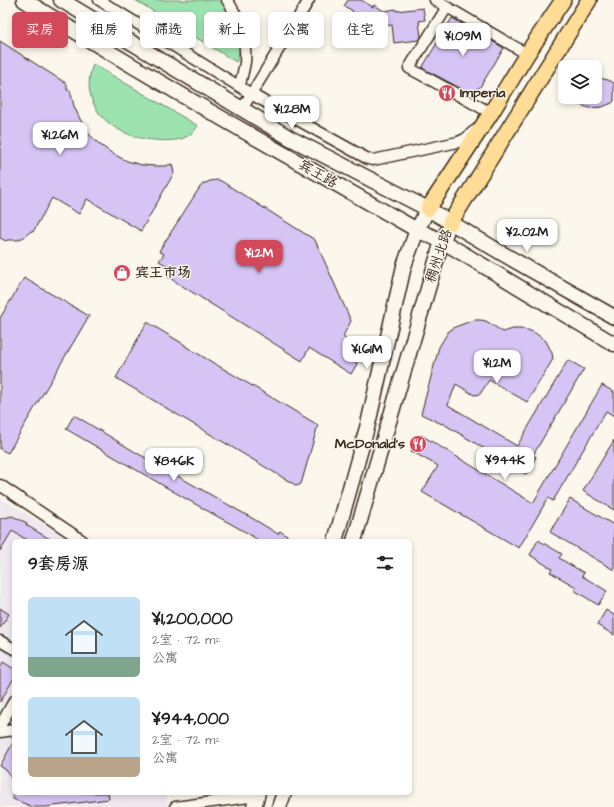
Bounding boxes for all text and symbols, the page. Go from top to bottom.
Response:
chip: 买房 [12,12,68,48]
chip: 租房 [76,12,132,48]
chip: 筛选 [140,12,196,48]
chip: 新上 [204,12,260,48]
chip: 公寓 [268,12,324,48]
chip: 住宅 [332,12,388,48]
pin: ¥1.09M [430,23,496,57]
text: ¥1.09M [445,27,481,45]
map controls [558,60,602,104]
button: layers [558,60,602,104]
restaurant icon: Imperia [437,83,457,103]
place label: Imperia [460,83,506,103]
pin: ¥1.28M [259,96,325,130]
text: ¥1.28M [273,100,311,118]
pin: ¥1.26M [27,122,93,156]
text: ¥1.26M [42,126,78,144]
street label: 宾王路 [295,155,341,193]
pin: ¥2.02M [494,219,560,253]
text: ¥2.02M [506,223,548,241]
street label: 稠州北路 [420,226,458,286]
pin: ¥1.2M [231,240,287,274]
text: ¥1.2M [245,244,273,262]
shop icon: 宾王市场 [112,263,132,283]
place label: 宾王市场 [135,263,191,283]
pin: ¥1.61M [334,336,400,370]
text: ¥1.61M [351,340,383,358]
pin: ¥1.2M [469,350,525,384]
text: ¥1.2M [483,354,511,372]
place label: McDonald's [335,434,405,454]
restaurant icon: McDonald's [408,434,428,454]
pin: ¥944K [477,447,533,481]
pin: ¥846K [146,448,202,482]
text: ¥944K [485,451,525,469]
text: ¥846K [154,452,194,470]
text: 9套房源 [28,552,89,576]
icon: filters [374,552,396,574]
text: ¥1,200,000 [152,607,233,631]
icon: home [60,613,108,661]
text: 2室 · 72 m² [152,631,220,649]
text: 公寓 [152,649,178,667]
text: ¥944,000 [152,707,229,731]
icon: home [60,713,108,761]
text: 2室 · 72 m² [152,731,220,749]
text: 公寓 [152,749,178,767]

